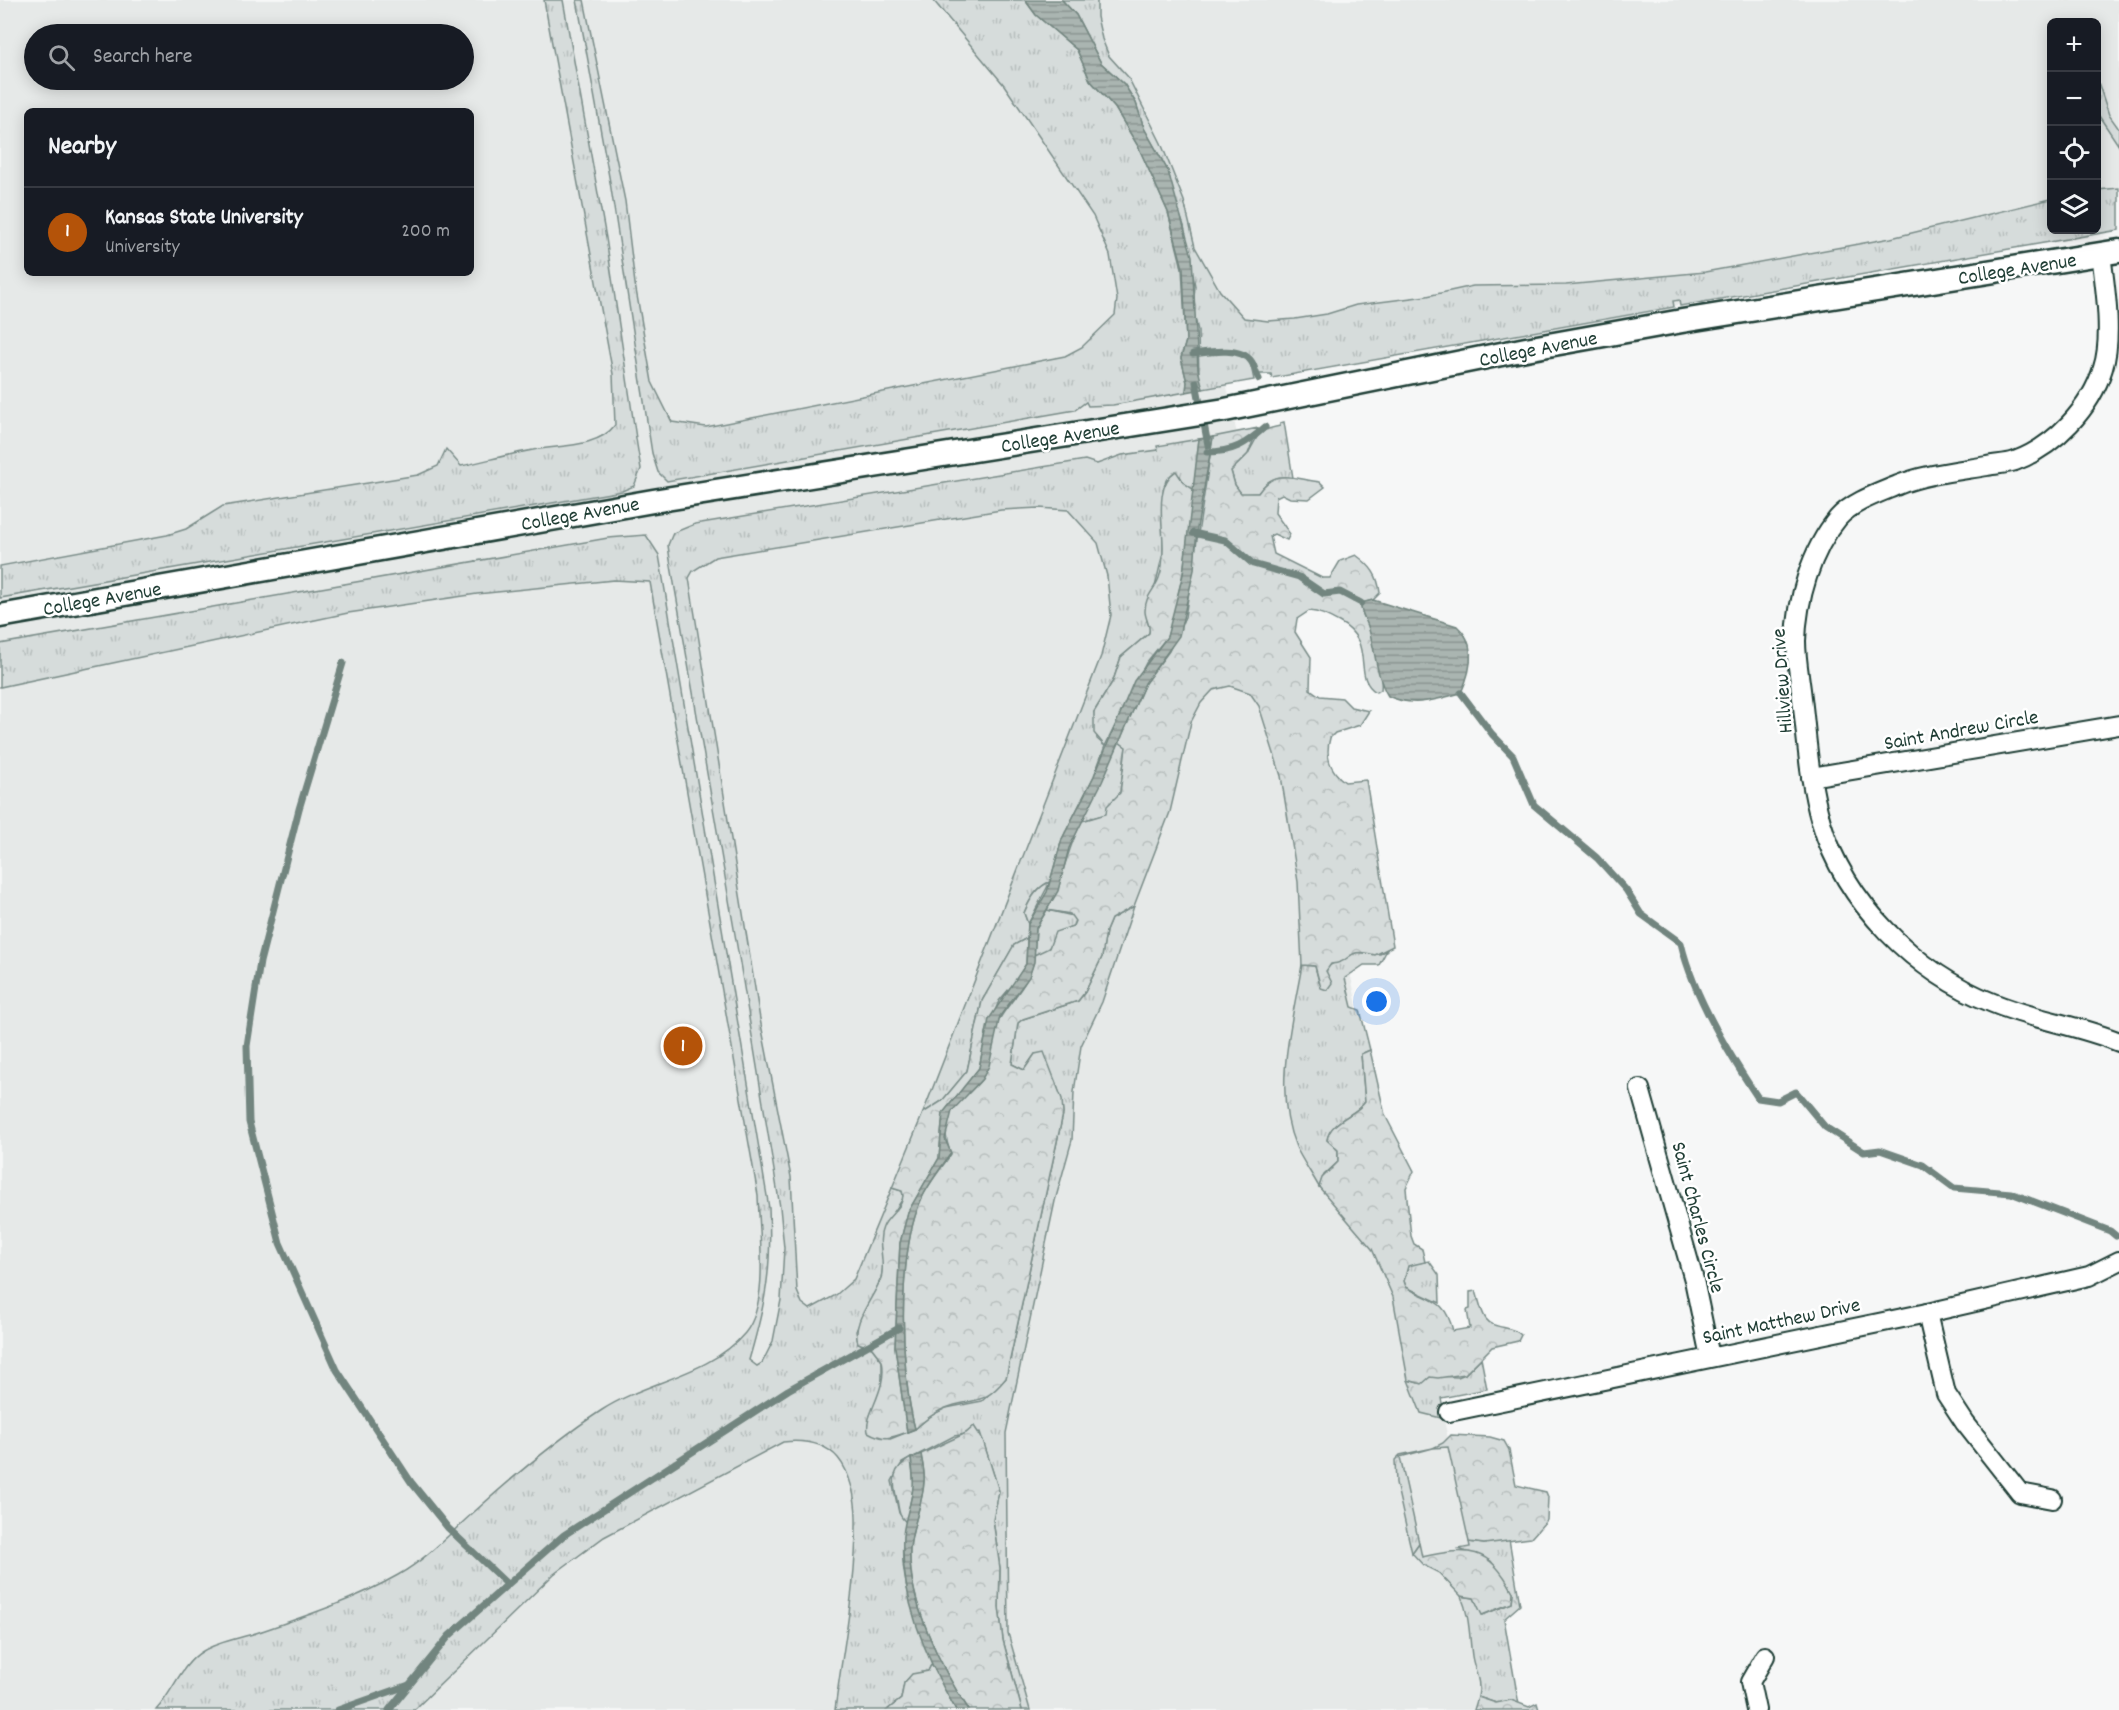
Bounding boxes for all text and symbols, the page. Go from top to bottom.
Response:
map controls [2047,18,2101,234]
button: + [2047,18,2101,72]
search box [24,24,474,90]
icon: search [45,41,78,74]
text: Search here [93,42,192,73]
button: − [2047,72,2101,126]
button: locate [2047,126,2101,180]
text: Nearby [48,129,116,166]
button: layers [2047,180,2101,234]
text: Kansas State University [105,203,303,234]
text: 1 [65,218,70,246]
text: 200 m [401,218,450,246]
text: University [105,234,180,262]
street label: College Avenue [1956,247,2079,295]
street label: College Avenue [1477,325,1600,377]
street label: College Avenue [999,415,1122,463]
street label: College Avenue [519,491,642,541]
street label: College Avenue [41,576,164,626]
street label: Hillview Drive [1765,627,1803,734]
street label: Saint Andrew Circle [1882,704,2041,760]
your location [1362,987,1391,1016]
pin: 1 [664,1024,702,1068]
street label: Saint Charles Circle [1662,1139,1731,1297]
street label: Saint Matthew Drive [1700,1292,1863,1354]

